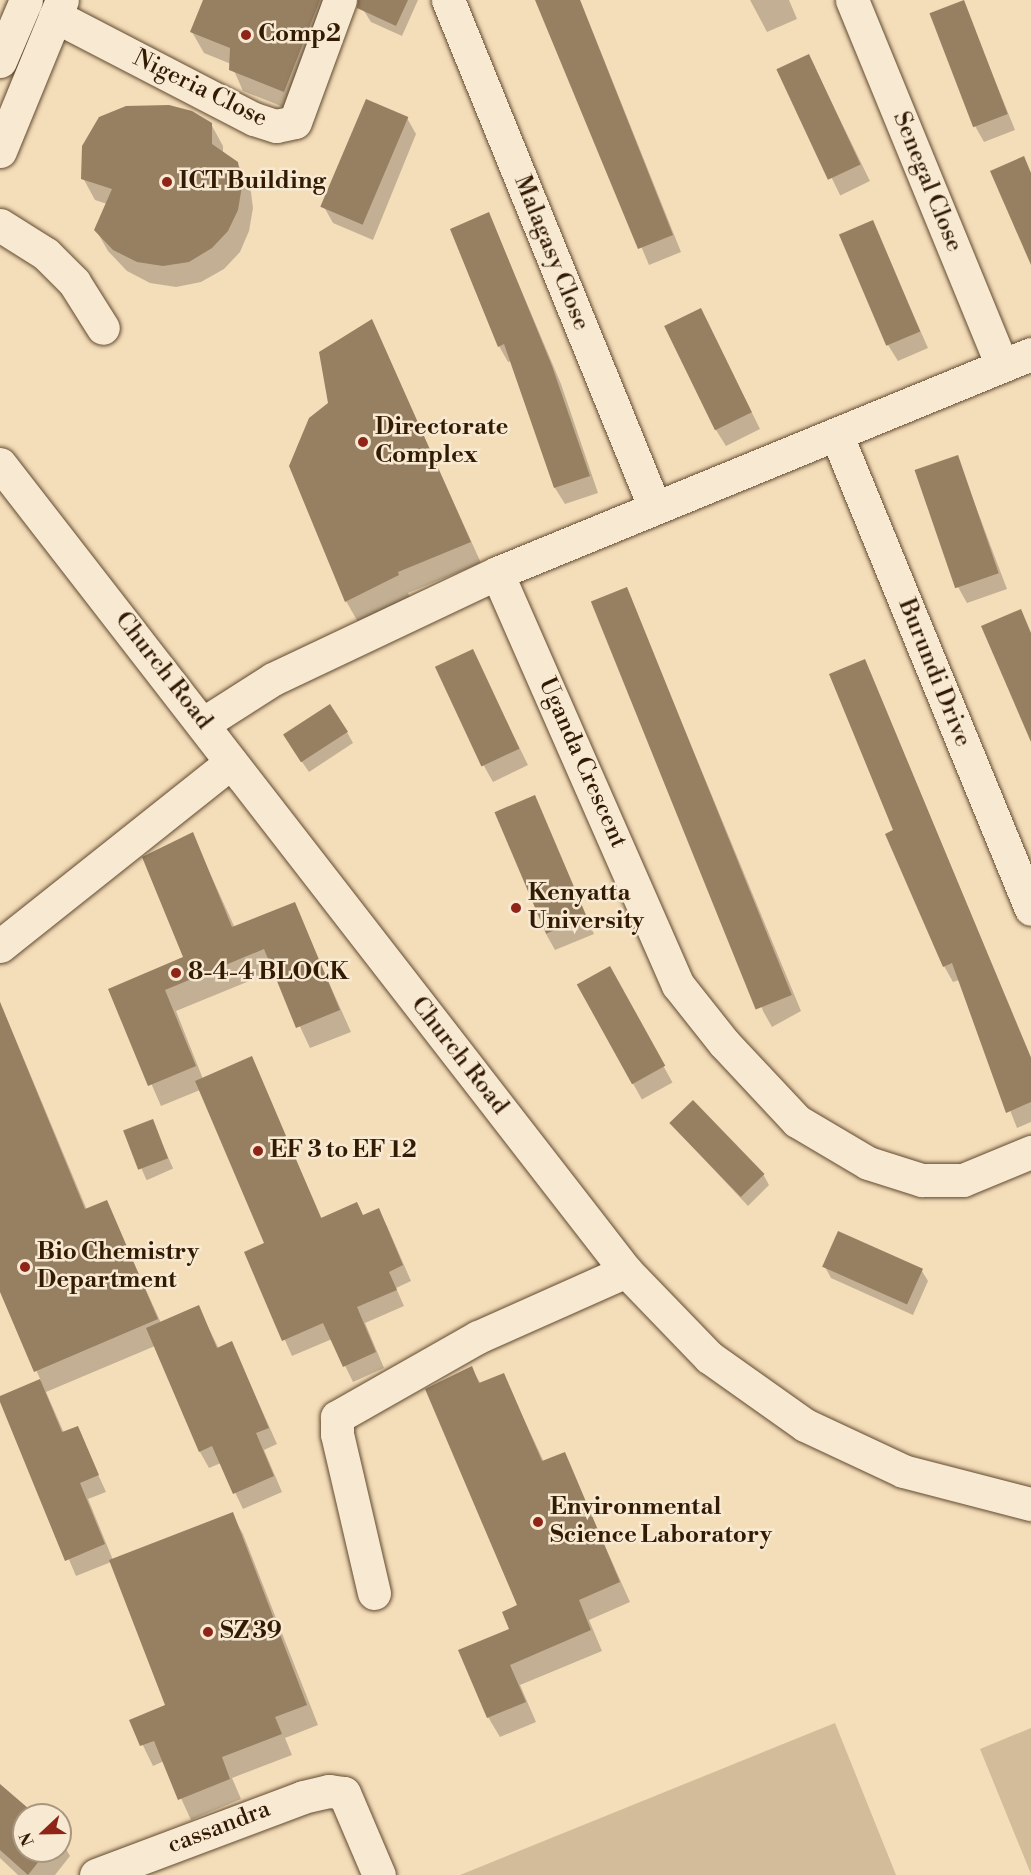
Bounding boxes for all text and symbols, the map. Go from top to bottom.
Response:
place label: Comp2 [258,21,341,49]
marker: Comp2 [239,28,253,42]
street label: Nigeria Close [128,44,272,134]
street label: Senegal Close [886,108,968,256]
place label: ICT Building [179,168,326,196]
street label: Malagasy Close [507,171,595,335]
marker: ICT Building [160,175,174,189]
place label: Directorate Complex [375,414,508,470]
marker: Directorate Complex [356,435,370,449]
street label: Burundi Drive [891,595,977,751]
street label: Church Road [108,606,218,736]
street label: Uganda Crescent [532,673,632,853]
place label: Kenyatta University [528,880,644,936]
marker: Kenyatta University [509,901,523,915]
place label: 8-4-4 BLOCK [188,959,349,987]
marker: 8-4-4 BLOCK [169,966,183,980]
street label: Church Road [404,991,514,1121]
place label: EF 3 to EF 12 [270,1137,417,1165]
marker: EF 3 to EF 12 [251,1144,265,1158]
place label: Bio Chemistry Department [37,1239,199,1295]
marker: Bio Chemistry Department [18,1260,32,1274]
place label: Environmental Science Laboratory [550,1494,772,1550]
marker: Environmental Science Laboratory [531,1515,545,1529]
place label: SZ 39 [220,1618,282,1646]
marker: SZ 39 [201,1625,215,1639]
street label: cassandra [164,1795,274,1861]
north arrow [12,1803,72,1863]
text: N [16,1829,39,1849]

